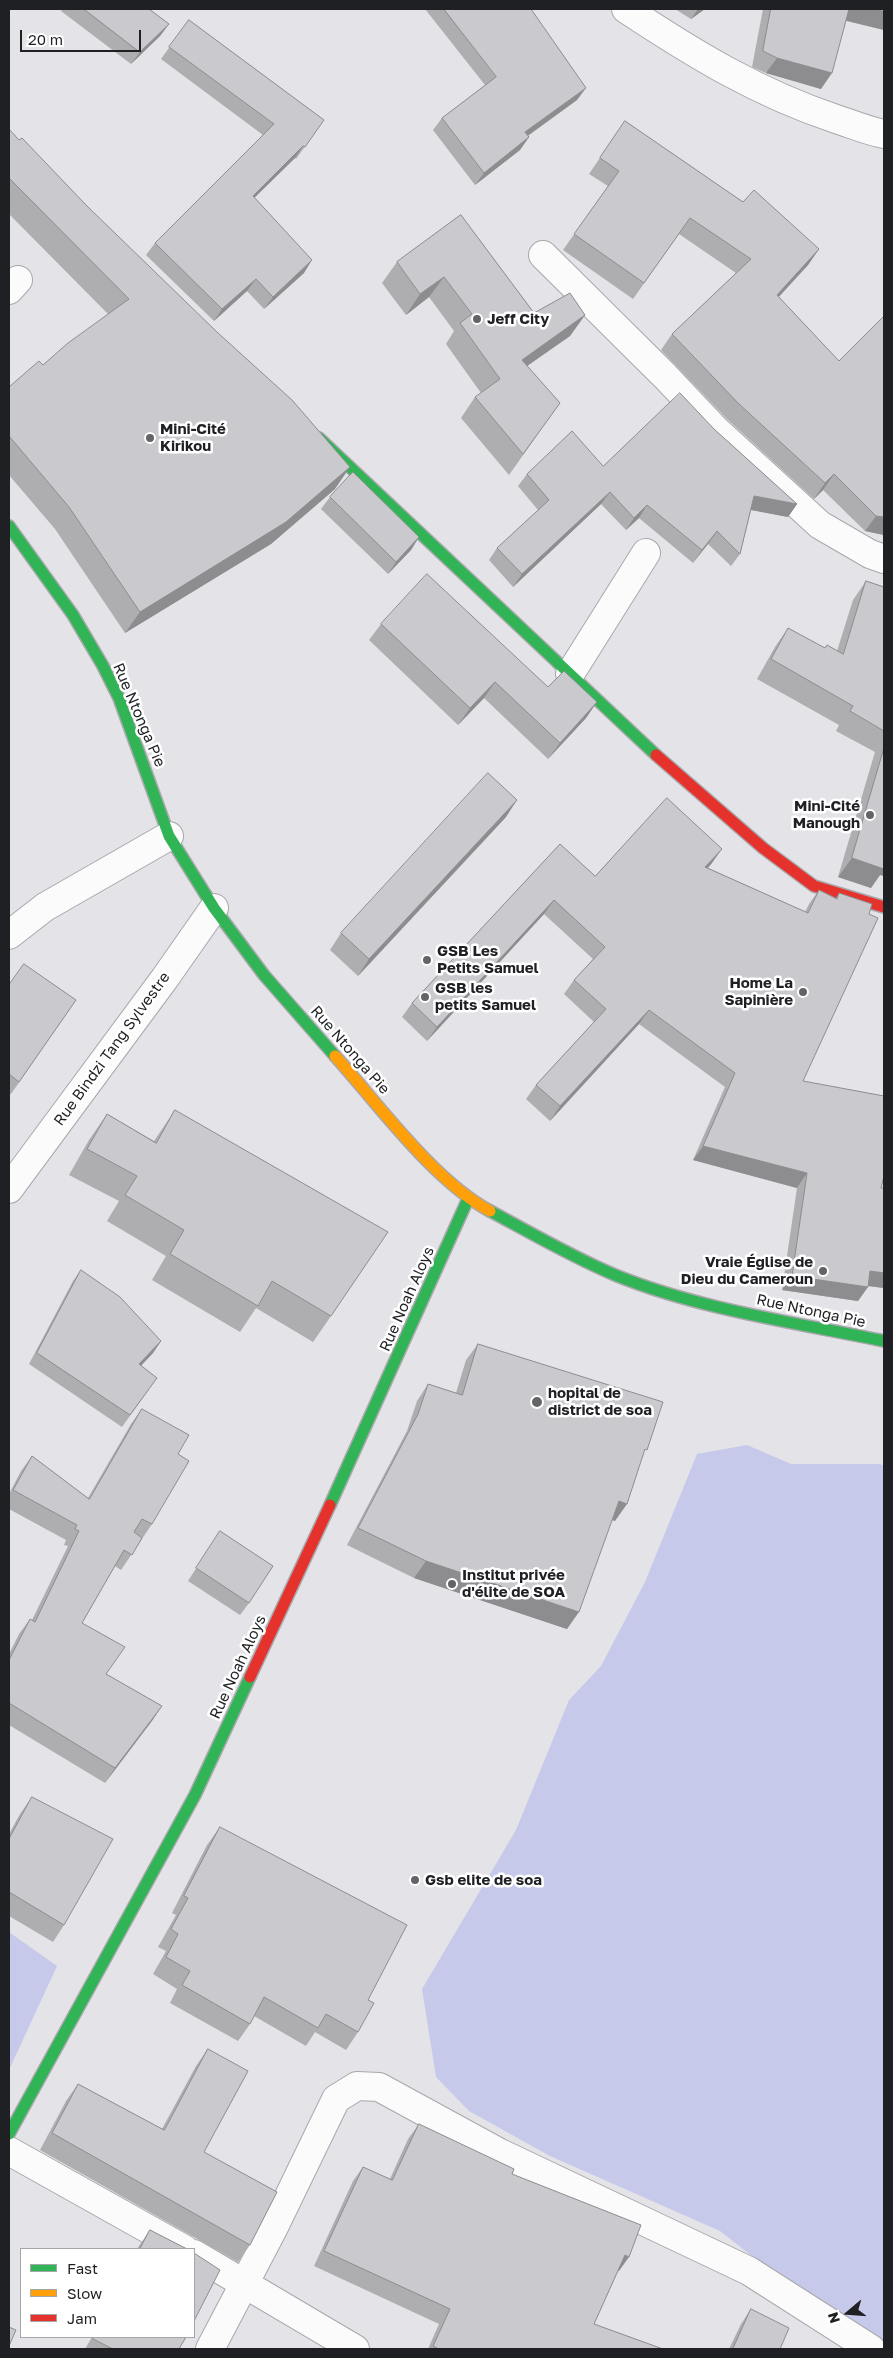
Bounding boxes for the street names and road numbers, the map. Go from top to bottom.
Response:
street label: Rue Ntonga Pie [109,660,169,770]
street label: Rue Bindzi Tang Sylvestre [50,969,174,1129]
street label: Rue Ntonga Pie [307,1002,393,1098]
street label: Rue Noah Aloys [376,1244,438,1354]
street label: Rue Ntonga Pie [755,1291,867,1331]
street label: Rue Noah Aloys [206,1612,270,1722]

